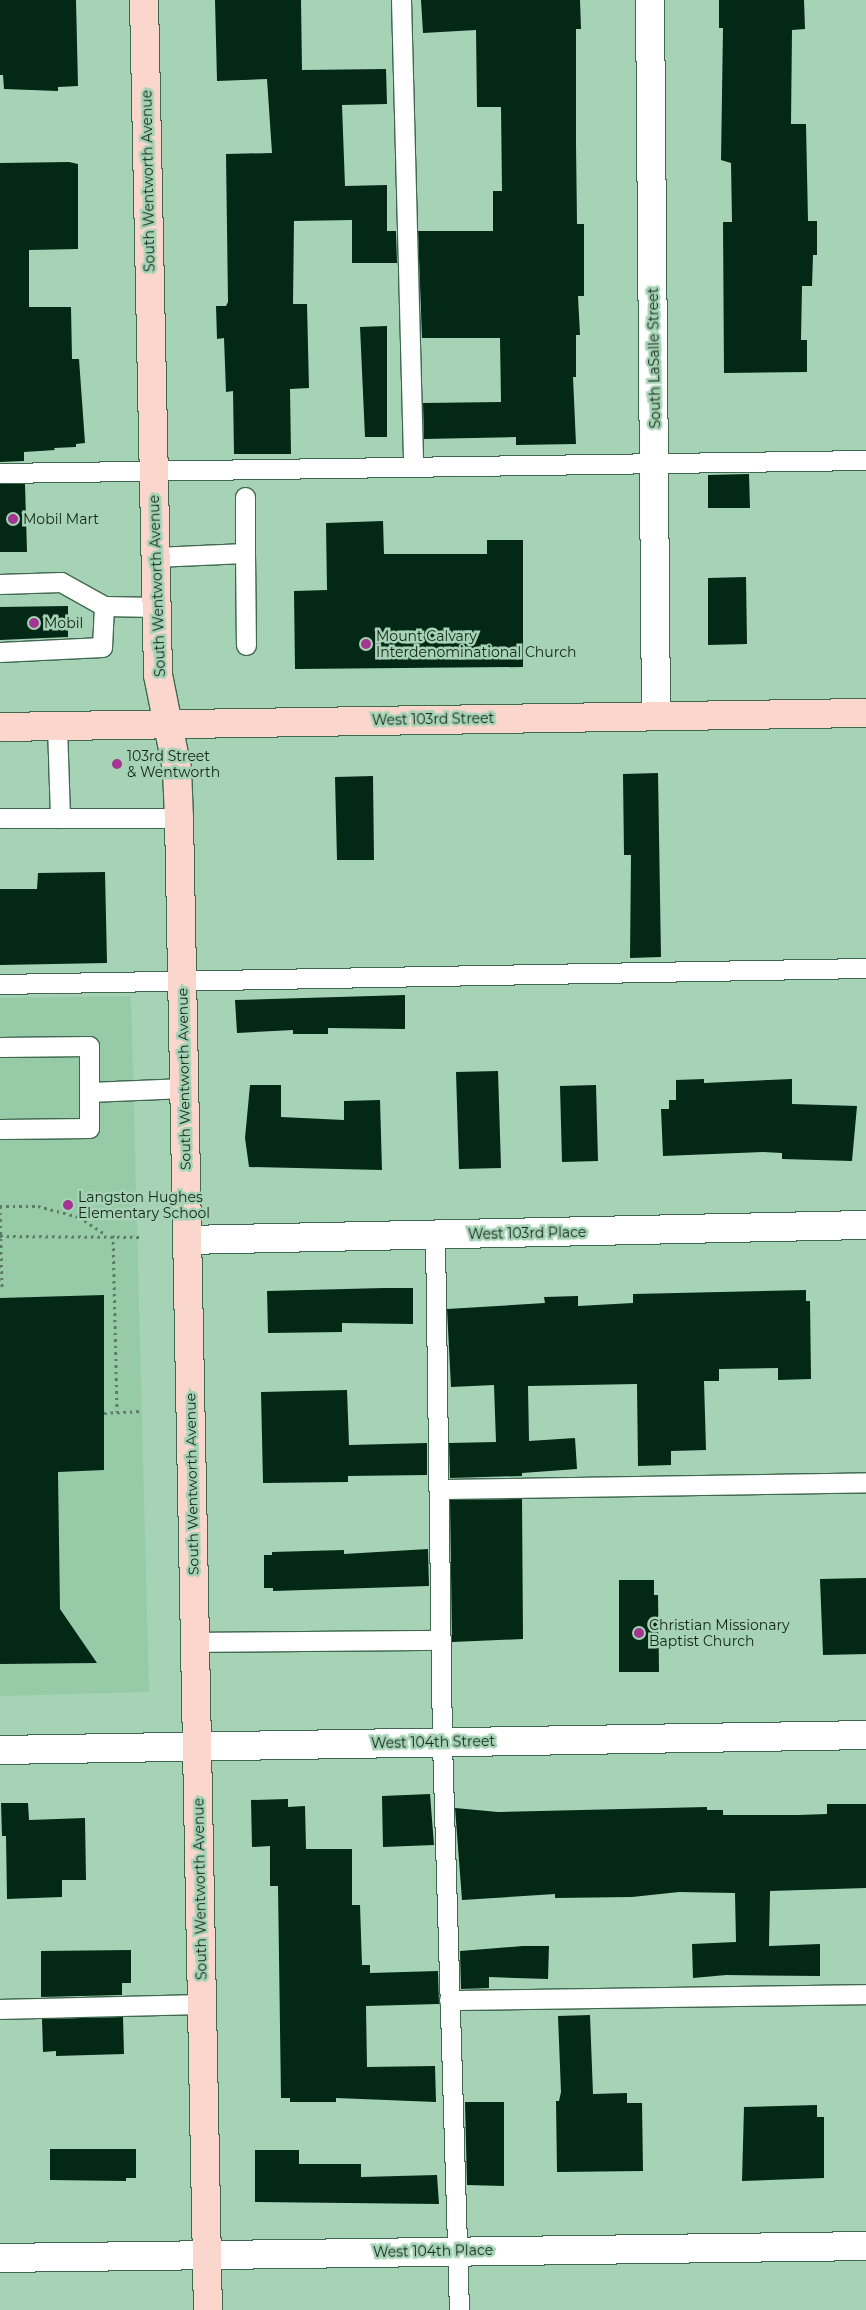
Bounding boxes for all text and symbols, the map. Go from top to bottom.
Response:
street label: South Wentworth Avenue [138,90,158,272]
street label: South LaSalle Street [644,287,664,429]
street label: South Wentworth Avenue [145,495,169,677]
place label: Mobil Mart [23,511,99,527]
marker: Mobil Mart [7,513,19,525]
place label: Mobil [44,615,83,631]
marker: Mobil [28,617,40,629]
place label: Mount Calvary Interdenominational Church [376,628,576,660]
marker: Mount Calvary Interdenominational Church [360,638,372,650]
street label: West 103rd Street [372,710,494,728]
place label: 103rd Street & Wentworth [127,748,220,780]
marker: 103rd Street & Wentworth [111,758,123,770]
street label: South Wentworth Avenue [174,988,194,1170]
place label: Langston Hughes Elementary School [78,1189,210,1222]
marker: Langston Hughes Elementary School [62,1199,74,1211]
street label: West 103rd Place [468,1224,586,1242]
street label: South Wentworth Avenue [182,1393,202,1575]
place label: Christian Missionary Baptist Church [649,1617,790,1650]
marker: Christian Missionary Baptist Church [633,1627,645,1639]
street label: West 104th Street [371,1733,495,1751]
street label: South Wentworth Avenue [190,1798,210,1980]
street label: West 104th Place [373,2242,493,2260]

